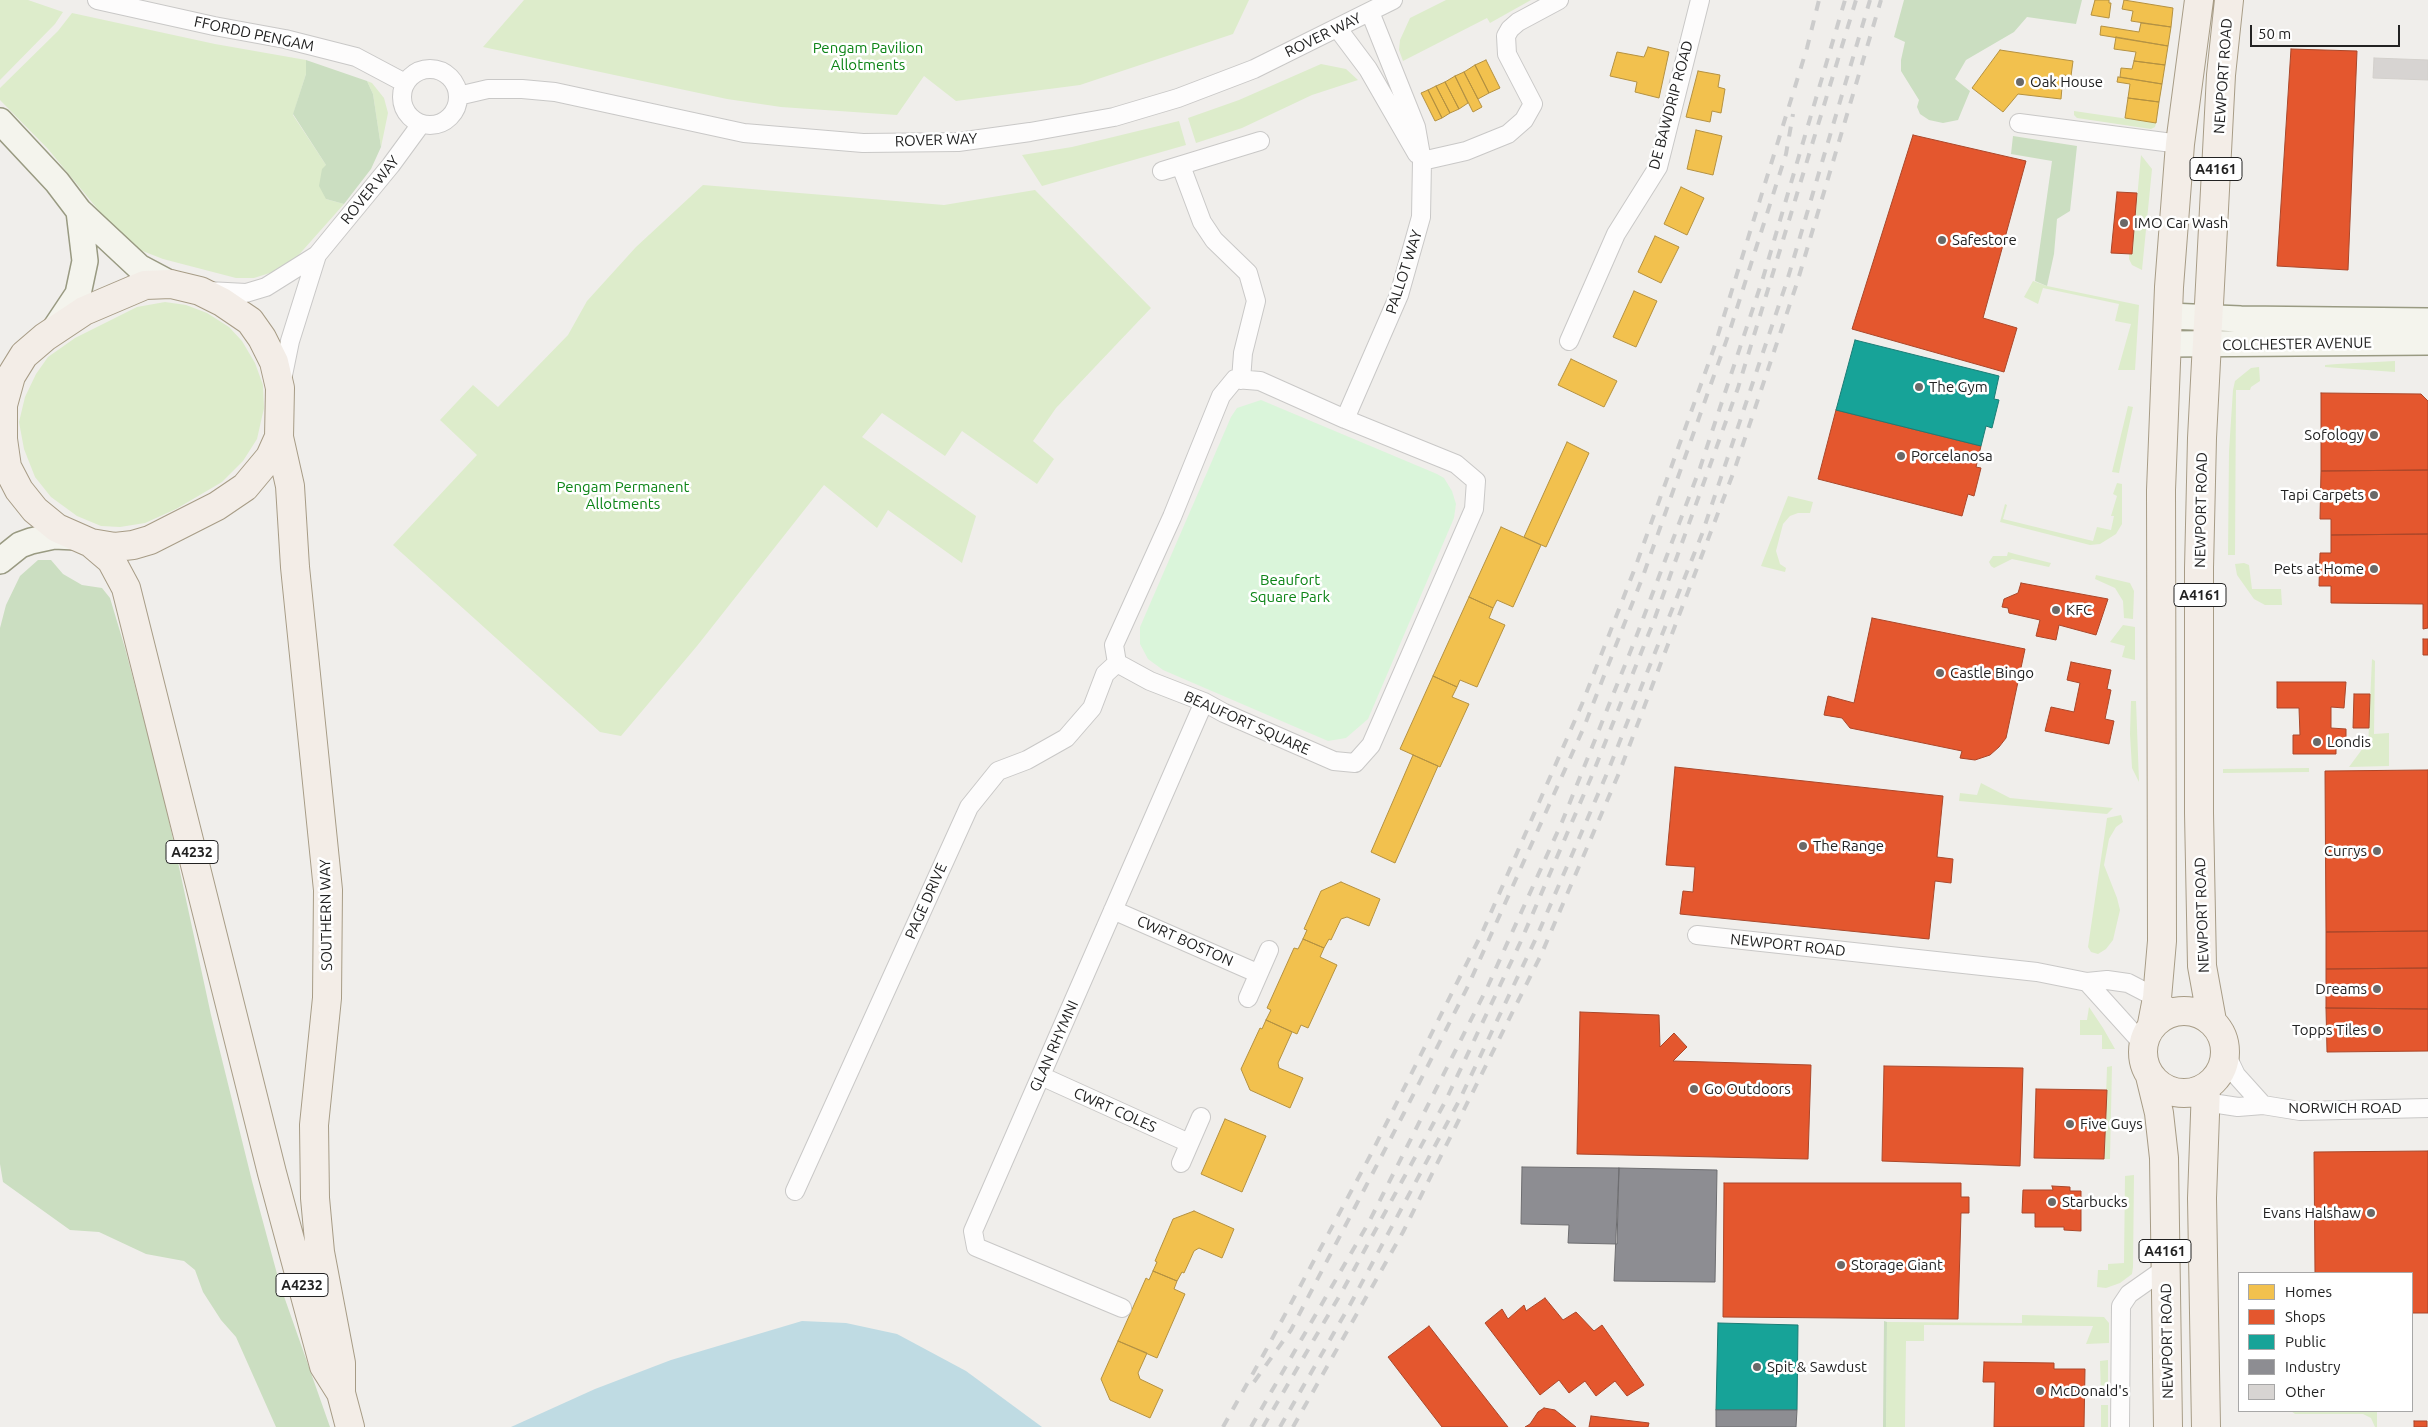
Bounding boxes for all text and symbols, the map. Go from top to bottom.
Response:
street label: ROVER WAY [1282,9,1364,61]
street label: FFORDD PENGAM [192,12,316,56]
scale bar [2253,15,2403,47]
street label: NEWPORT ROAD [2210,18,2236,134]
text: 50 m [2258,25,2291,42]
park label: Pengam Pavilion Allotments [813,39,923,74]
street label: DE BAWDRIP ROAD [1645,39,1697,171]
place label: Oak House [2030,73,2103,91]
marker: Oak House [2014,76,2026,88]
street label: ROVER WAY [894,130,978,150]
street label: ROVER WAY [337,152,403,228]
road number: A4161 [2190,157,2242,180]
place label: IMO Car Wash [2134,214,2228,232]
marker: IMO Car Wash [2118,217,2130,229]
street label: PALLOT WAY [1382,228,1426,316]
place label: Safestore [1952,231,2017,249]
marker: Safestore [1936,234,1948,246]
street label: COLCHESTER AVENUE [2222,334,2372,354]
place label: The Gym [1929,378,1988,396]
marker: The Gym [1913,381,1925,393]
place label: Sofology [2304,426,2364,444]
marker: Sofology [2368,429,2380,441]
place label: Porcelanosa [1911,447,1993,465]
marker: Porcelanosa [1895,450,1907,462]
street label: NEWPORT ROAD [2191,452,2211,568]
park label: Pengam Permanent Allotments [557,478,689,513]
place label: Tapi Carpets [2281,486,2364,504]
marker: Tapi Carpets [2368,489,2380,501]
place label: Pets at Home [2274,560,2364,578]
marker: Pets at Home [2368,563,2380,575]
park label: Beaufort Square Park [1250,571,1330,606]
road number: A4161 [2174,584,2226,606]
place label: KFC [2066,601,2092,619]
marker: KFC [2050,604,2062,616]
place label: Castle Bingo [1950,664,2034,682]
marker: Castle Bingo [1934,667,1946,679]
street label: BEAUFORT SQUARE [1181,687,1313,759]
place label: Londis [2327,733,2371,751]
marker: Londis [2311,736,2323,748]
place label: The Range [1813,837,1884,855]
road number: A4232 [166,840,218,864]
marker: The Range [1797,840,1809,852]
place label: Currys [2324,842,2367,860]
marker: Currys [2371,845,2383,857]
street label: NEWPORT ROAD [2191,857,2213,973]
street label: SOUTHERN WAY [316,859,336,971]
street label: PAGE DRIVE [901,860,951,942]
street label: CWRT BOSTON [1134,912,1236,970]
street label: NEWPORT ROAD [1729,930,1847,960]
place label: Dreams [2315,980,2367,998]
marker: Dreams [2371,983,2383,995]
street label: GLAN RHYMNI [1026,998,1082,1094]
place label: Topps Tiles [2292,1021,2367,1039]
marker: Topps Tiles [2371,1024,2383,1036]
place label: Go Outdoors [1704,1080,1791,1098]
marker: Go Outdoors [1688,1083,1700,1095]
street label: CWRT COLES [1071,1084,1159,1136]
street label: NORWICH ROAD [2288,1099,2402,1117]
place label: Five Guys [2080,1115,2143,1133]
marker: Five Guys [2064,1118,2076,1130]
place label: Starbucks [2062,1193,2128,1211]
marker: Starbucks [2046,1196,2058,1208]
place label: Evans Halshaw [2263,1204,2361,1222]
marker: Evans Halshaw [2365,1207,2377,1219]
road number: A4161 [2139,1240,2191,1262]
place label: Storage Giant [1851,1256,1943,1274]
marker: Storage Giant [1835,1259,1847,1271]
legend [2238,1272,2413,1412]
road number: A4232 [276,1274,328,1296]
street label: NEWPORT ROAD [2157,1283,2177,1399]
text: Homes [2285,1283,2332,1300]
text: Shops [2285,1308,2326,1325]
text: Public [2285,1333,2326,1350]
place label: Spit & Sawdust [1767,1358,1867,1376]
text: Industry [2285,1358,2340,1375]
marker: Spit & Sawdust [1751,1361,1763,1373]
place label: McDonald's [2050,1382,2128,1400]
text: Other [2285,1383,2325,1400]
marker: McDonald's [2034,1385,2046,1397]

